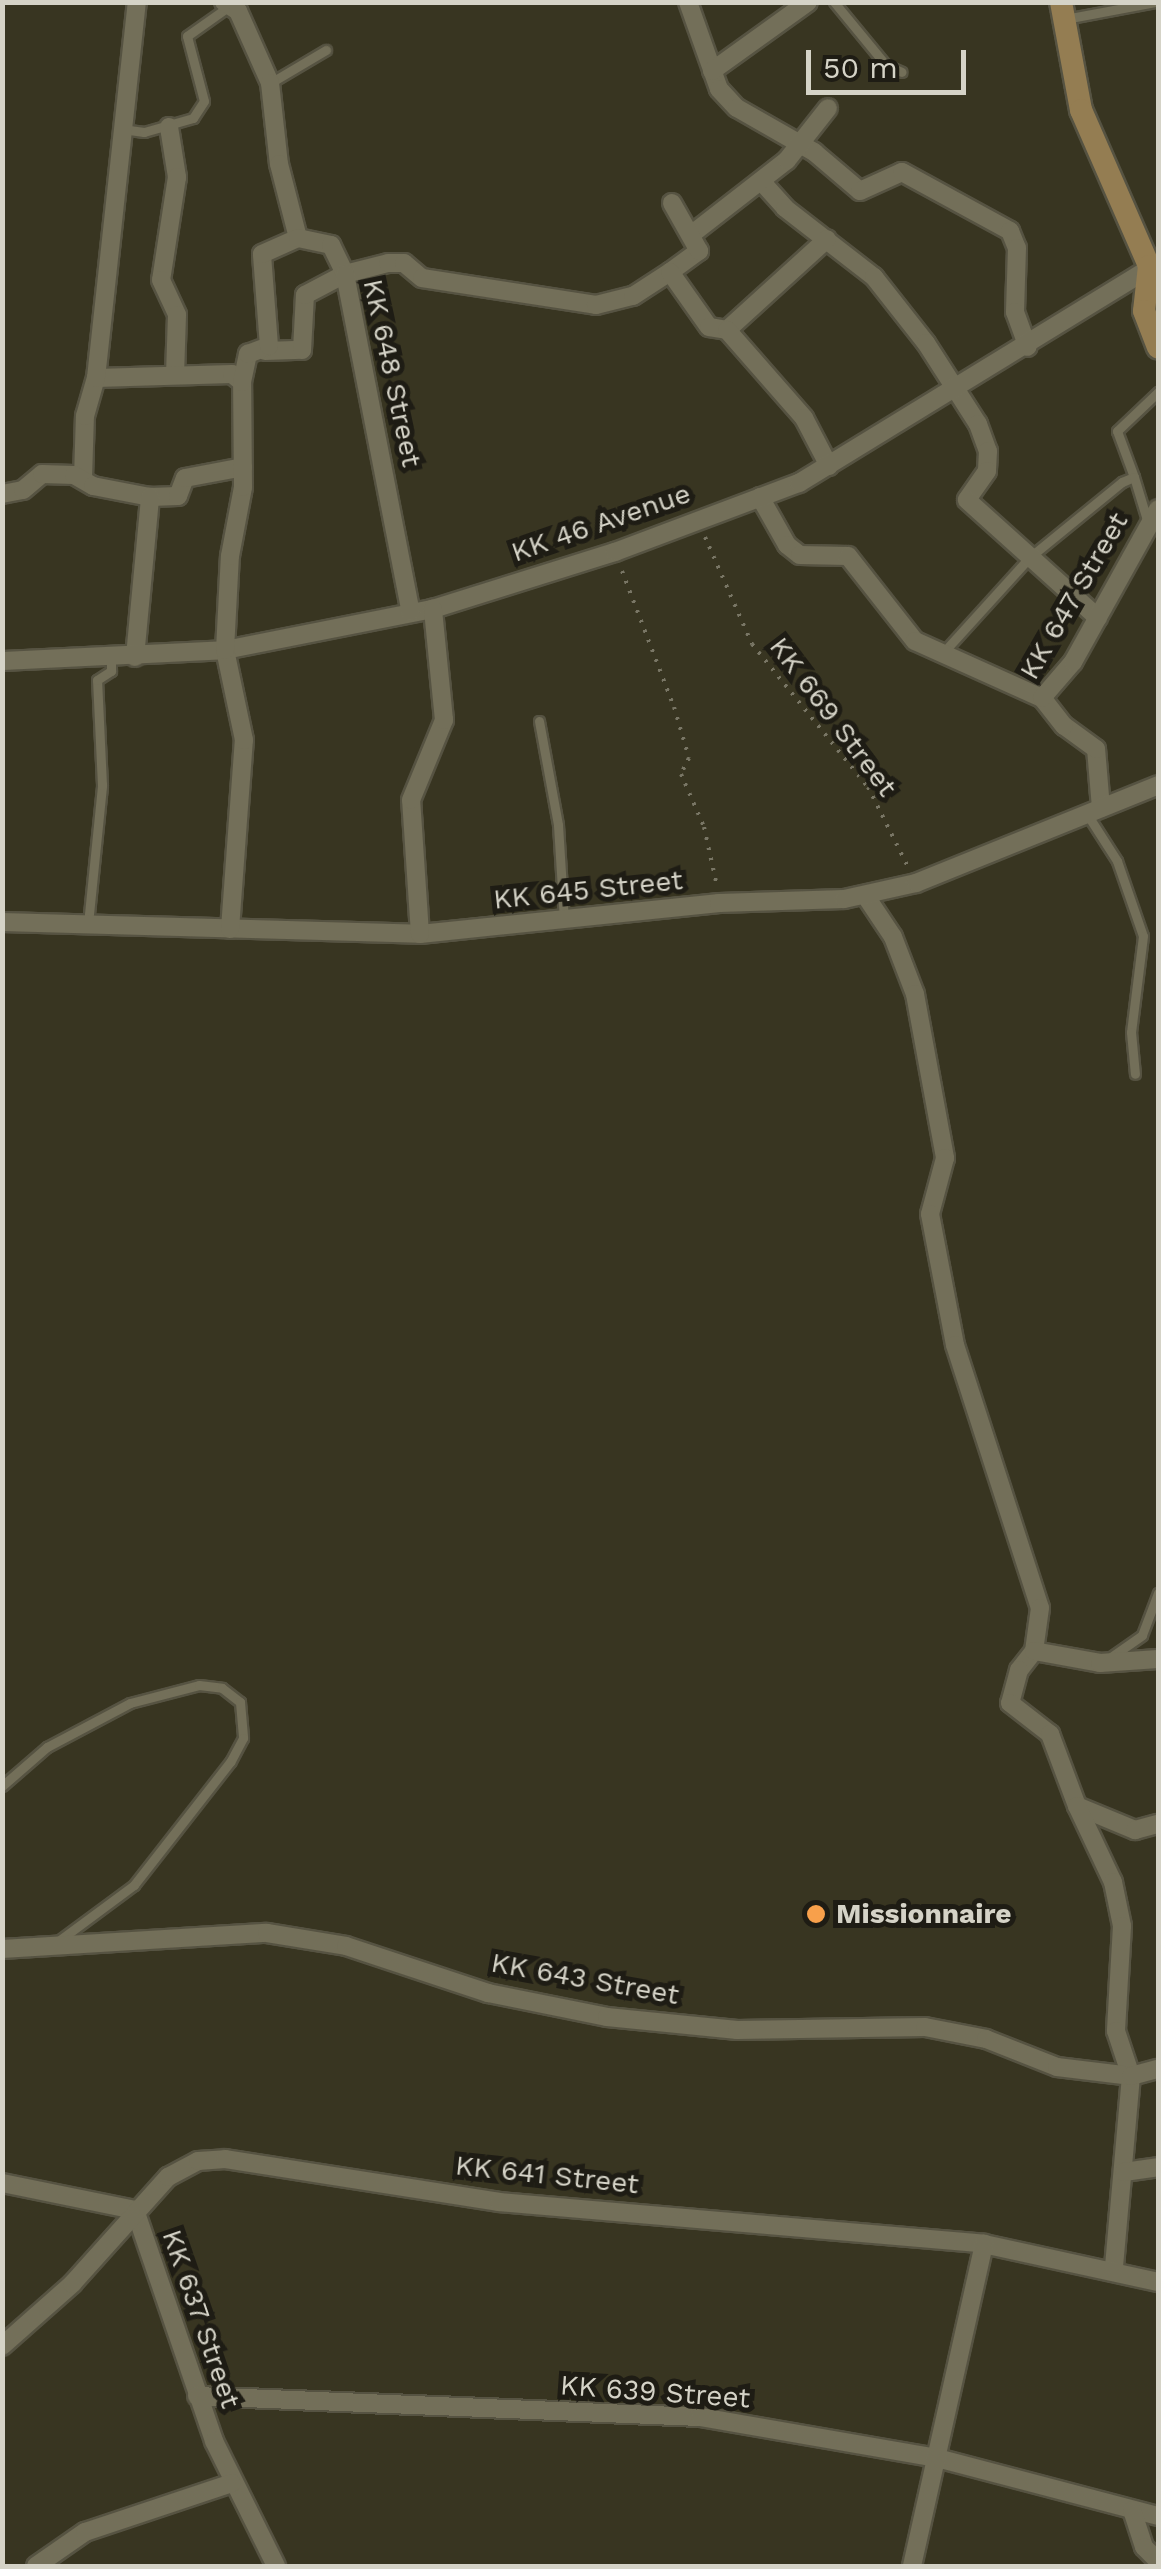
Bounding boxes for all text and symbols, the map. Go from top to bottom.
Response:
scale bar [811,30,971,92]
text: 50 m [823,50,898,85]
street label: KK 648 Street [356,276,428,470]
street label: KK 46 Avenue [506,476,696,570]
street label: KK 647 Street [1012,506,1136,686]
street label: KK 669 Street [762,630,904,804]
street label: KK 645 Street [491,863,685,917]
place label: Missionnaire [836,1897,1012,1931]
marker: Missionnaire [805,1903,827,1925]
street label: KK 643 Street [488,1946,682,2012]
street label: KK 641 Street [453,2149,641,2201]
street label: KK 637 Street [155,2225,247,2413]
street label: KK 639 Street [559,2369,751,2415]

